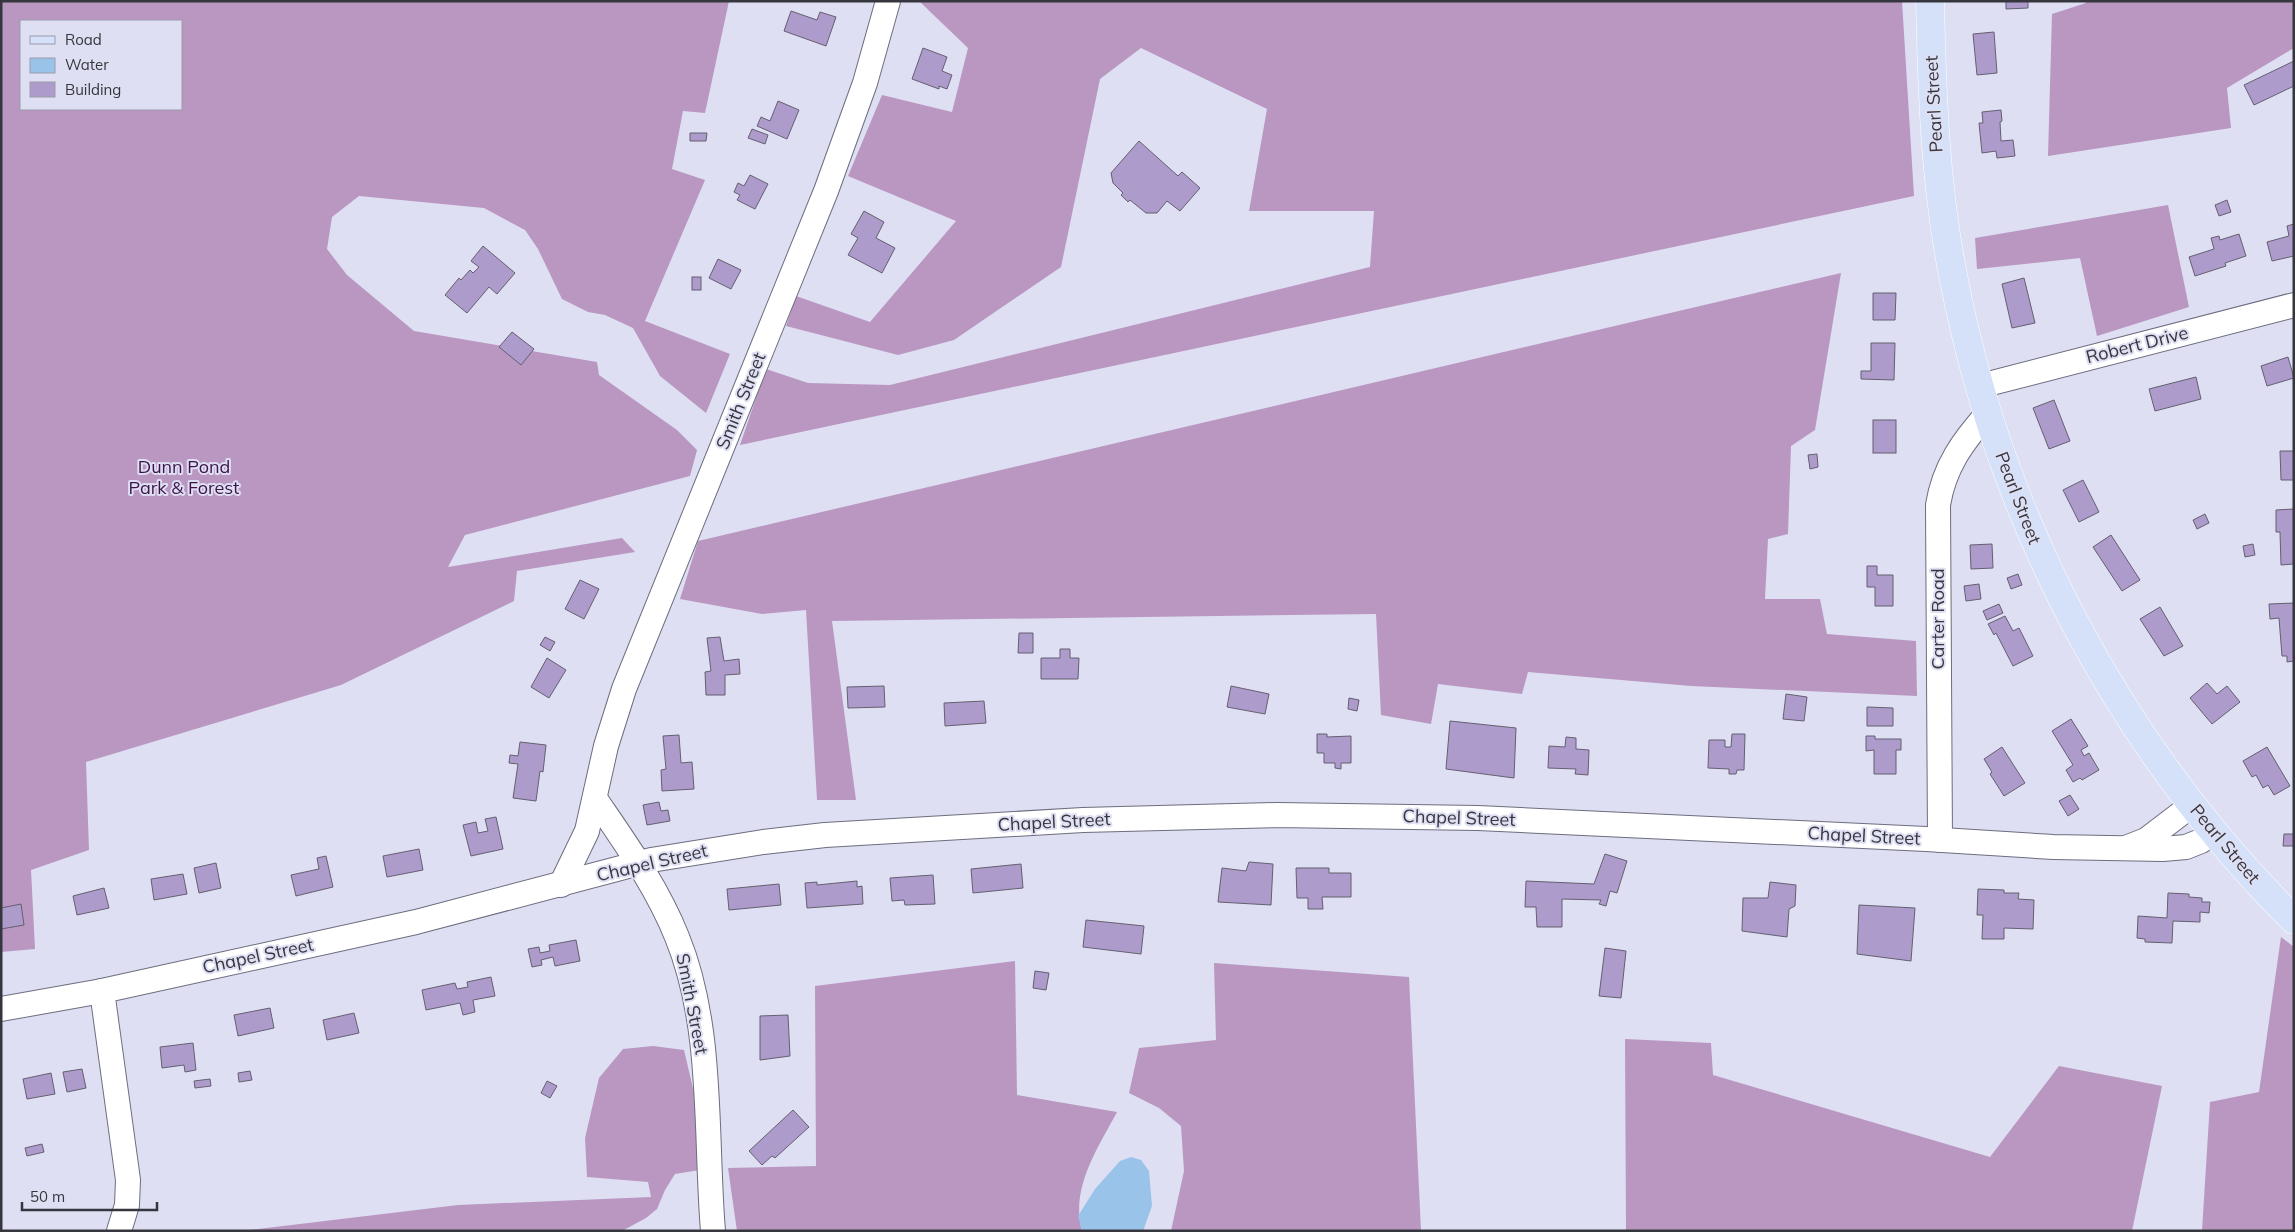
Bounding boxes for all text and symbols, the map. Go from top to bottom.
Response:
legend [20,20,182,110]
text: Road [65,30,102,49]
text: Water [65,55,109,74]
street label: Pearl Street [1919,55,1948,153]
text: Building [65,80,121,99]
street label: Robert Drive [2083,321,2190,368]
street label: Smith Street [711,349,770,453]
street label: Pearl Street [1990,448,2047,547]
park label: Dunn Pond Park & Forest [129,455,239,499]
street label: Carter Road [1926,568,1949,670]
street label: Pearl Street [2185,799,2265,888]
street label: Chapel Street [1402,804,1516,831]
street label: Chapel Street [997,807,1111,836]
street label: Chapel Street [1807,821,1921,850]
street label: Chapel Street [594,839,710,886]
street label: Chapel Street [200,933,316,979]
street label: Smith Street [671,951,714,1056]
scale bar [22,1180,158,1212]
text: 50 m [30,1187,65,1206]

